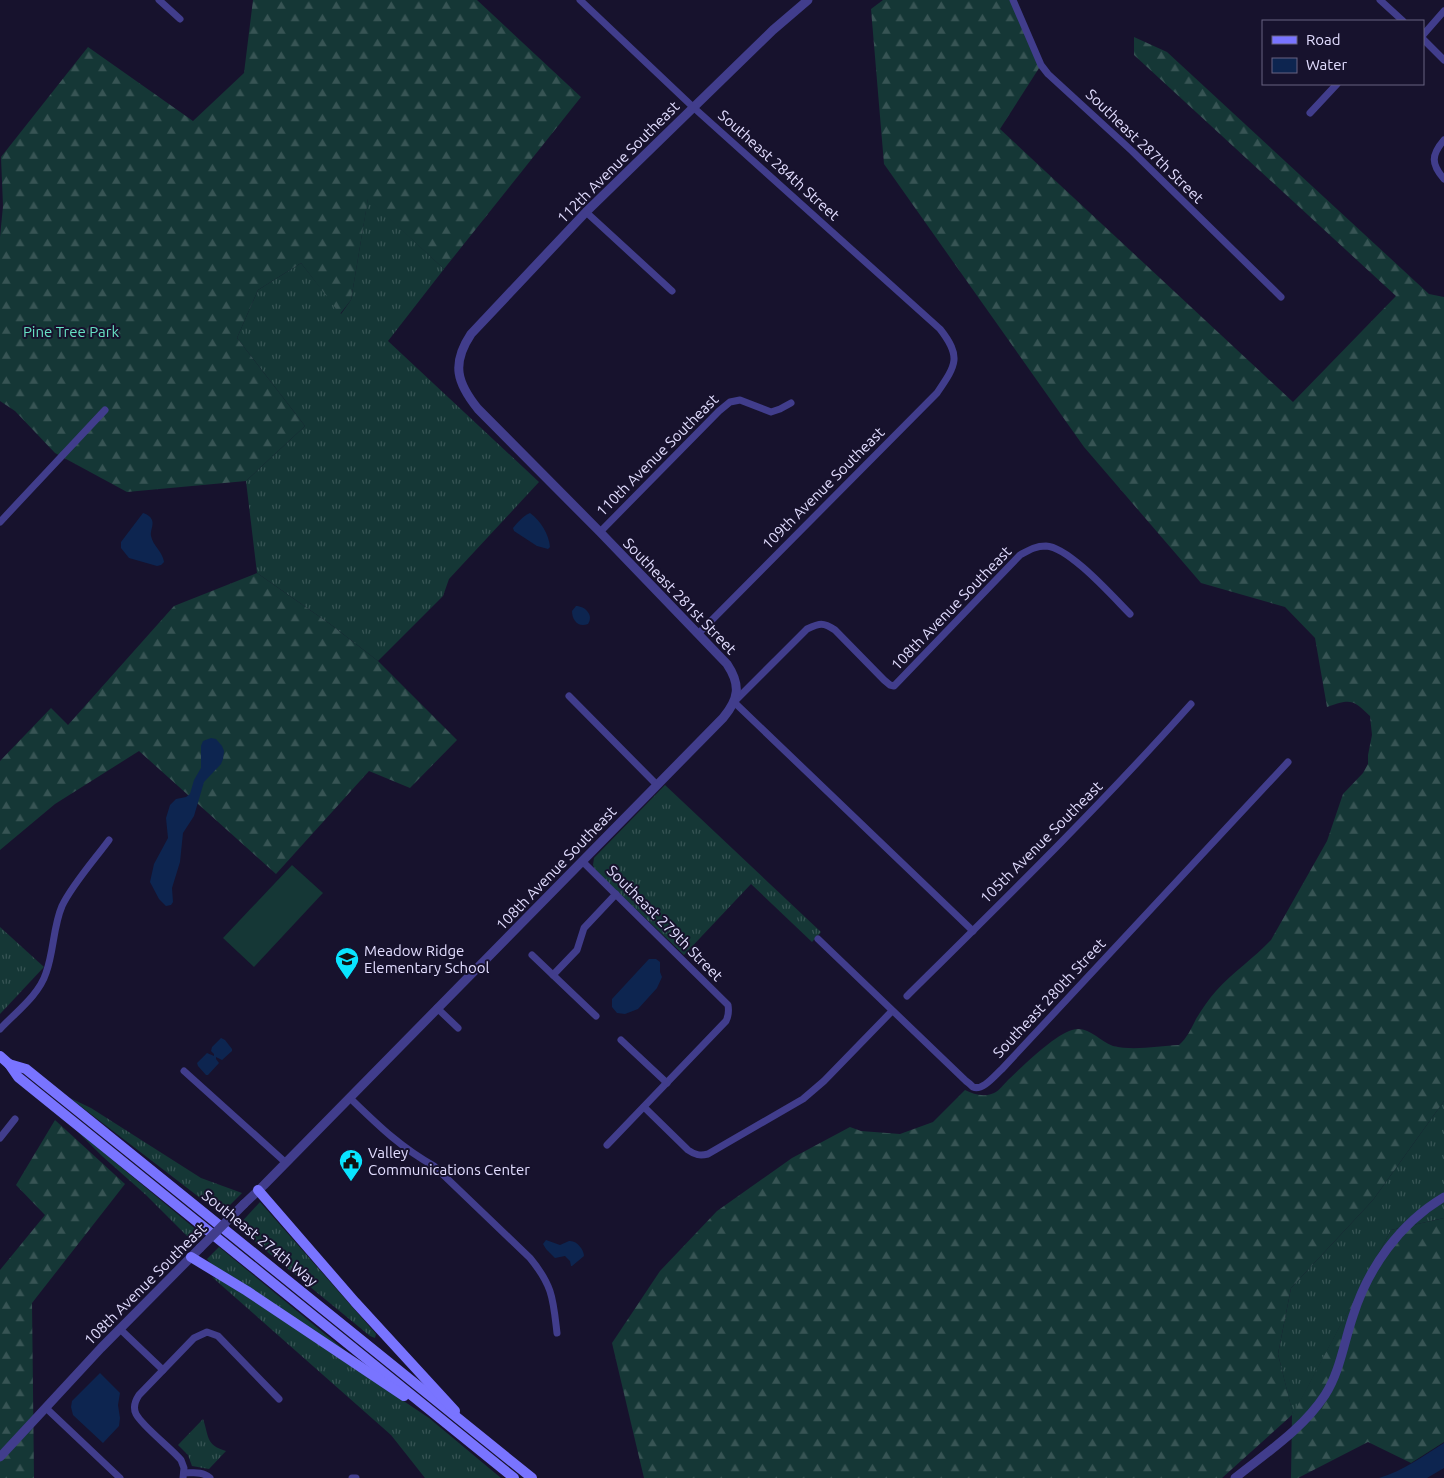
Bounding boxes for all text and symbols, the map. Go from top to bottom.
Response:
legend [1262,20,1424,85]
text: Road [1306,31,1341,48]
text: Water [1306,56,1347,73]
street label: Southeast 287th Street [1083,85,1207,207]
street label: 112th Avenue Southeast [554,97,683,226]
street label: Southeast 284th Street [715,106,843,224]
park label: Pine Tree Park [23,323,120,340]
street label: 110th Avenue Southeast [593,390,722,519]
street label: 109th Avenue Southeast [759,423,888,552]
street label: Southeast 281st Street [620,534,740,658]
street label: 108th Avenue Southeast [887,543,1015,673]
street label: 105th Avenue Southeast [977,777,1106,906]
street label: 108th Avenue Southeast [492,803,620,933]
street label: Southeast 279th Street [604,862,726,984]
street label: Southeast 280th Street [989,935,1109,1061]
place label: Meadow Ridge Elementary School [364,942,490,976]
school or university icon: Meadow Ridge Elementary School [334,946,360,980]
place label: Valley Communications Center [368,1144,530,1178]
public building icon: Valley Communications Center [338,1148,364,1182]
street label: Southeast 274th Way [199,1186,321,1290]
street label: 108th Avenue Southeast [81,1219,210,1348]

